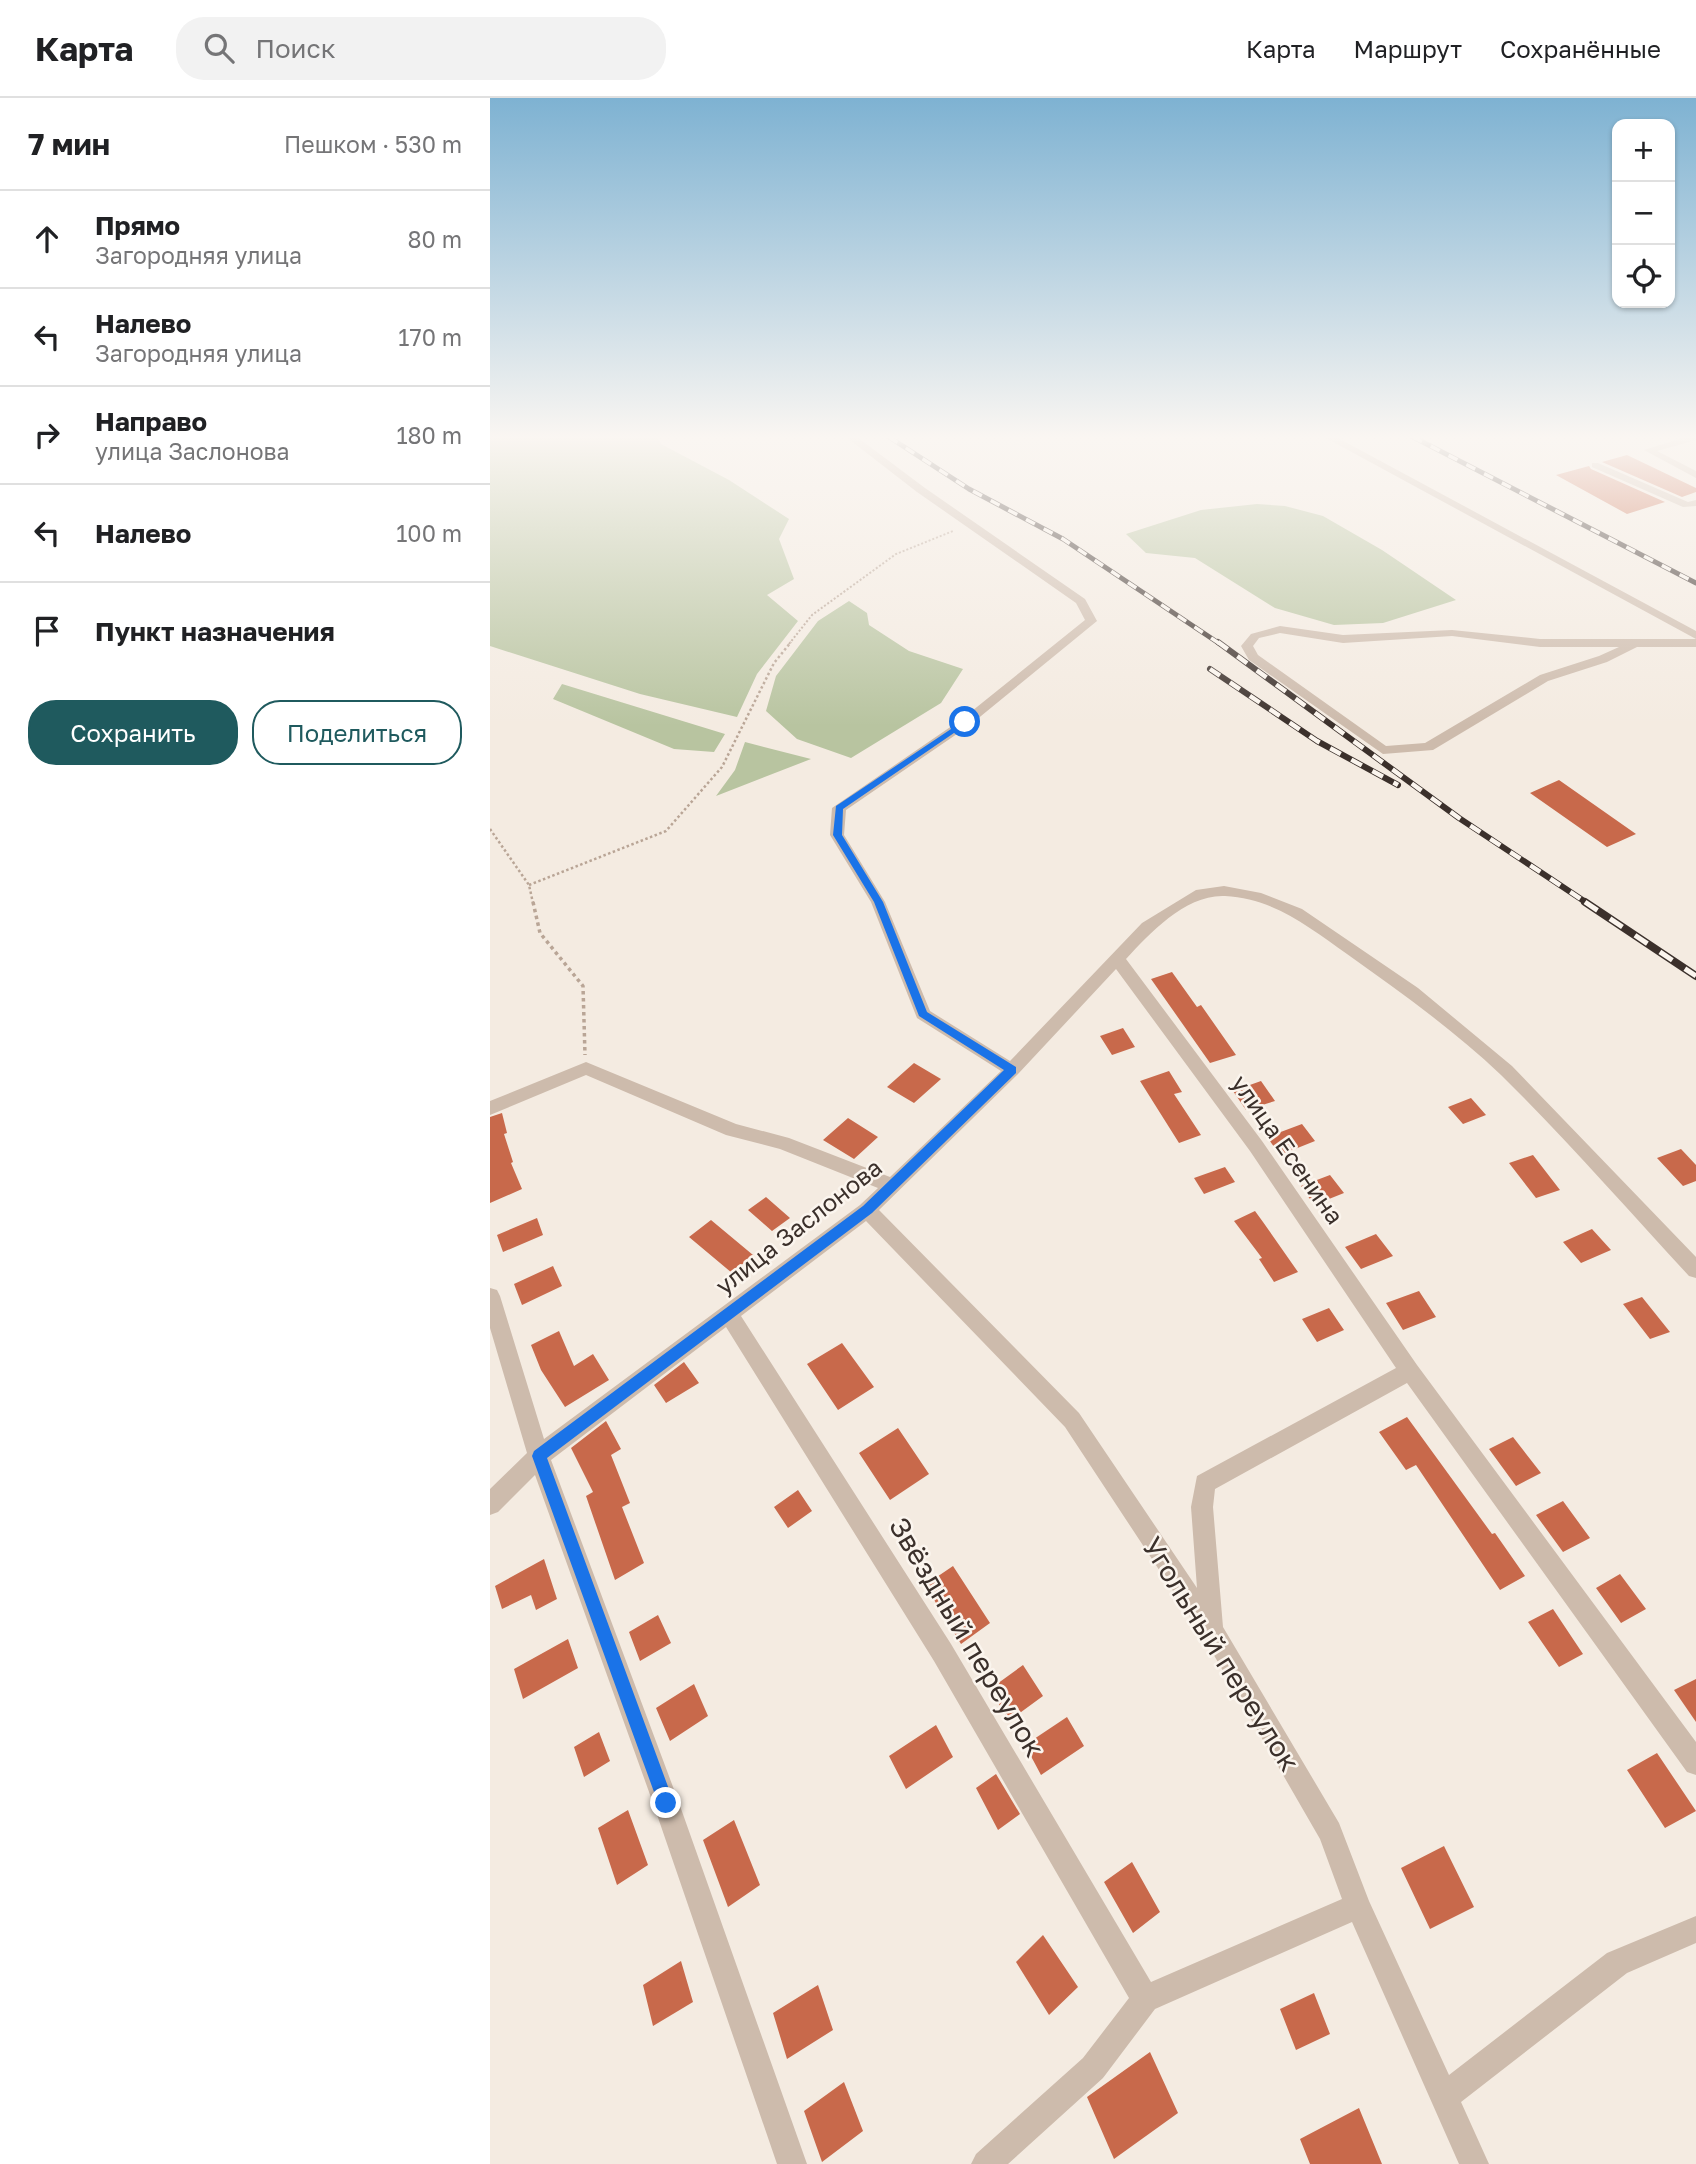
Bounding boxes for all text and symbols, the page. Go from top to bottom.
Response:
search box [176,17,666,80]
text: Карта [35,29,134,68]
icon: search [200,29,238,67]
text: Поиск [256,33,336,64]
text: Карта [1246,34,1316,63]
text: Маршрут [1354,34,1462,63]
text: Сохранённые [1500,34,1661,63]
map controls [1612,119,1675,308]
button: + [1612,119,1675,182]
text: 7 мин [28,126,110,162]
text: Пешком · 530 m [284,130,462,158]
button: − [1612,182,1675,245]
text: Прямо [95,210,180,241]
icon: ahead [28,220,66,258]
text: 80 m [408,225,462,253]
text: Загородняя улица [95,241,302,269]
button: locate [1612,245,1675,308]
text: Налево [95,308,191,339]
icon: left [28,318,66,356]
text: 170 m [398,323,462,351]
text: Загородняя улица [95,339,302,367]
text: Направо [95,406,207,437]
icon: right [28,416,66,454]
text: 180 m [396,421,462,449]
text: улица Заслонова [95,437,289,465]
icon: left [28,514,66,552]
text: Налево [95,518,191,549]
text: 100 m [396,519,462,547]
icon: arrive [28,612,66,650]
text: Пункт назначения [95,616,335,647]
button: Сохранить [28,700,238,765]
button: Поделиться [252,700,462,765]
route start [949,706,980,737]
street label: улица Есенина [1226,1069,1350,1229]
street label: улица Заслонова [709,1152,887,1300]
street label: Звёздный переулок [883,1511,1052,1762]
street label: Угольный переулок [1136,1531,1307,1777]
route end [650,1787,681,1818]

